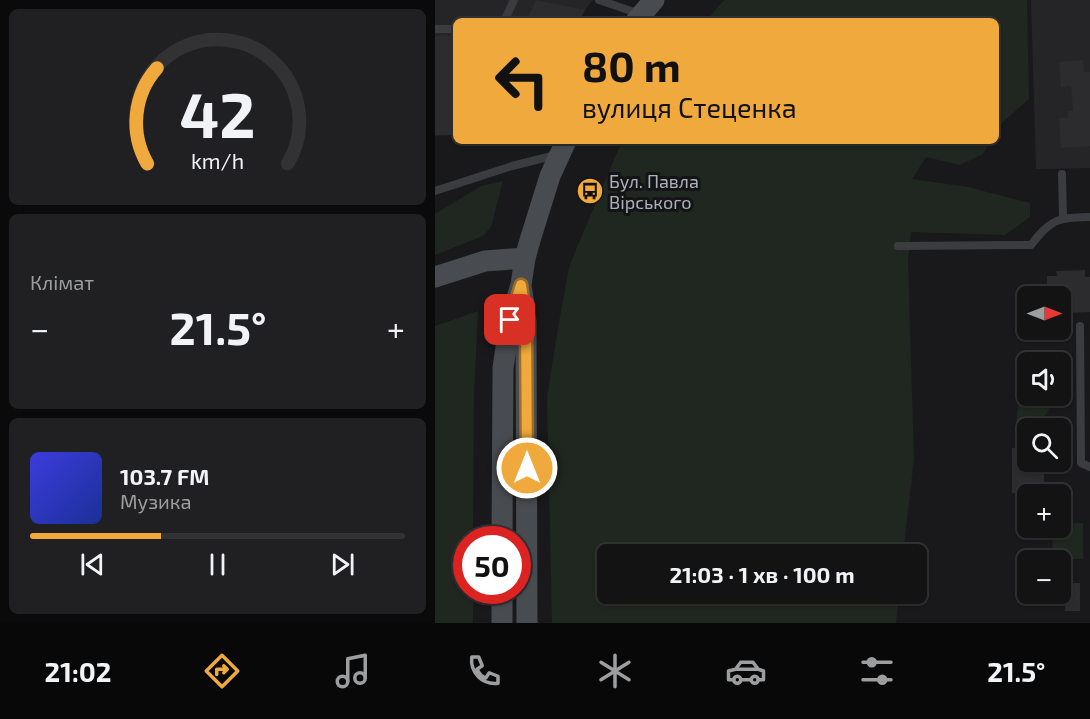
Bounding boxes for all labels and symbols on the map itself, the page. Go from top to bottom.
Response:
place label: Бул. Павла Вірського [609,170,699,213]
bus stop icon: Бул. Павла Вірського [575,176,605,206]
north arrow [1017,286,1071,340]
pin [484,294,535,345]
position arrow [495,436,559,500]
speed limit sign: 50 [453,526,531,604]

